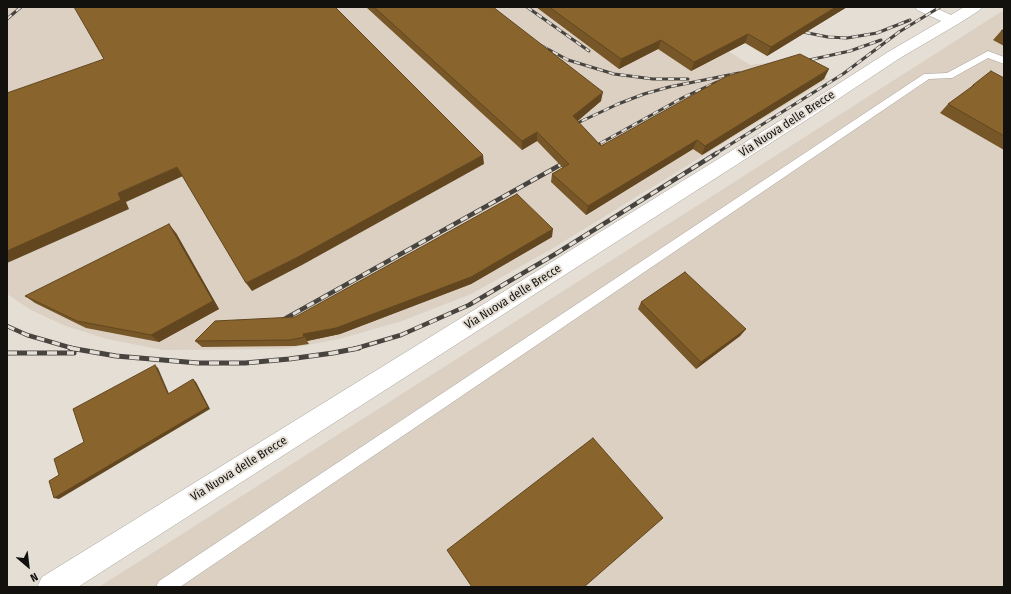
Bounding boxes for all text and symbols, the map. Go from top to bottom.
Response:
street label: Via Nuova delle Brecce [737,88,837,160]
street label: Via Nuova delle Brecce [462,261,564,333]
street label: Via Nuova delle Brecce [188,433,290,505]
north arrow [8,546,48,586]
text: N [28,570,40,584]

